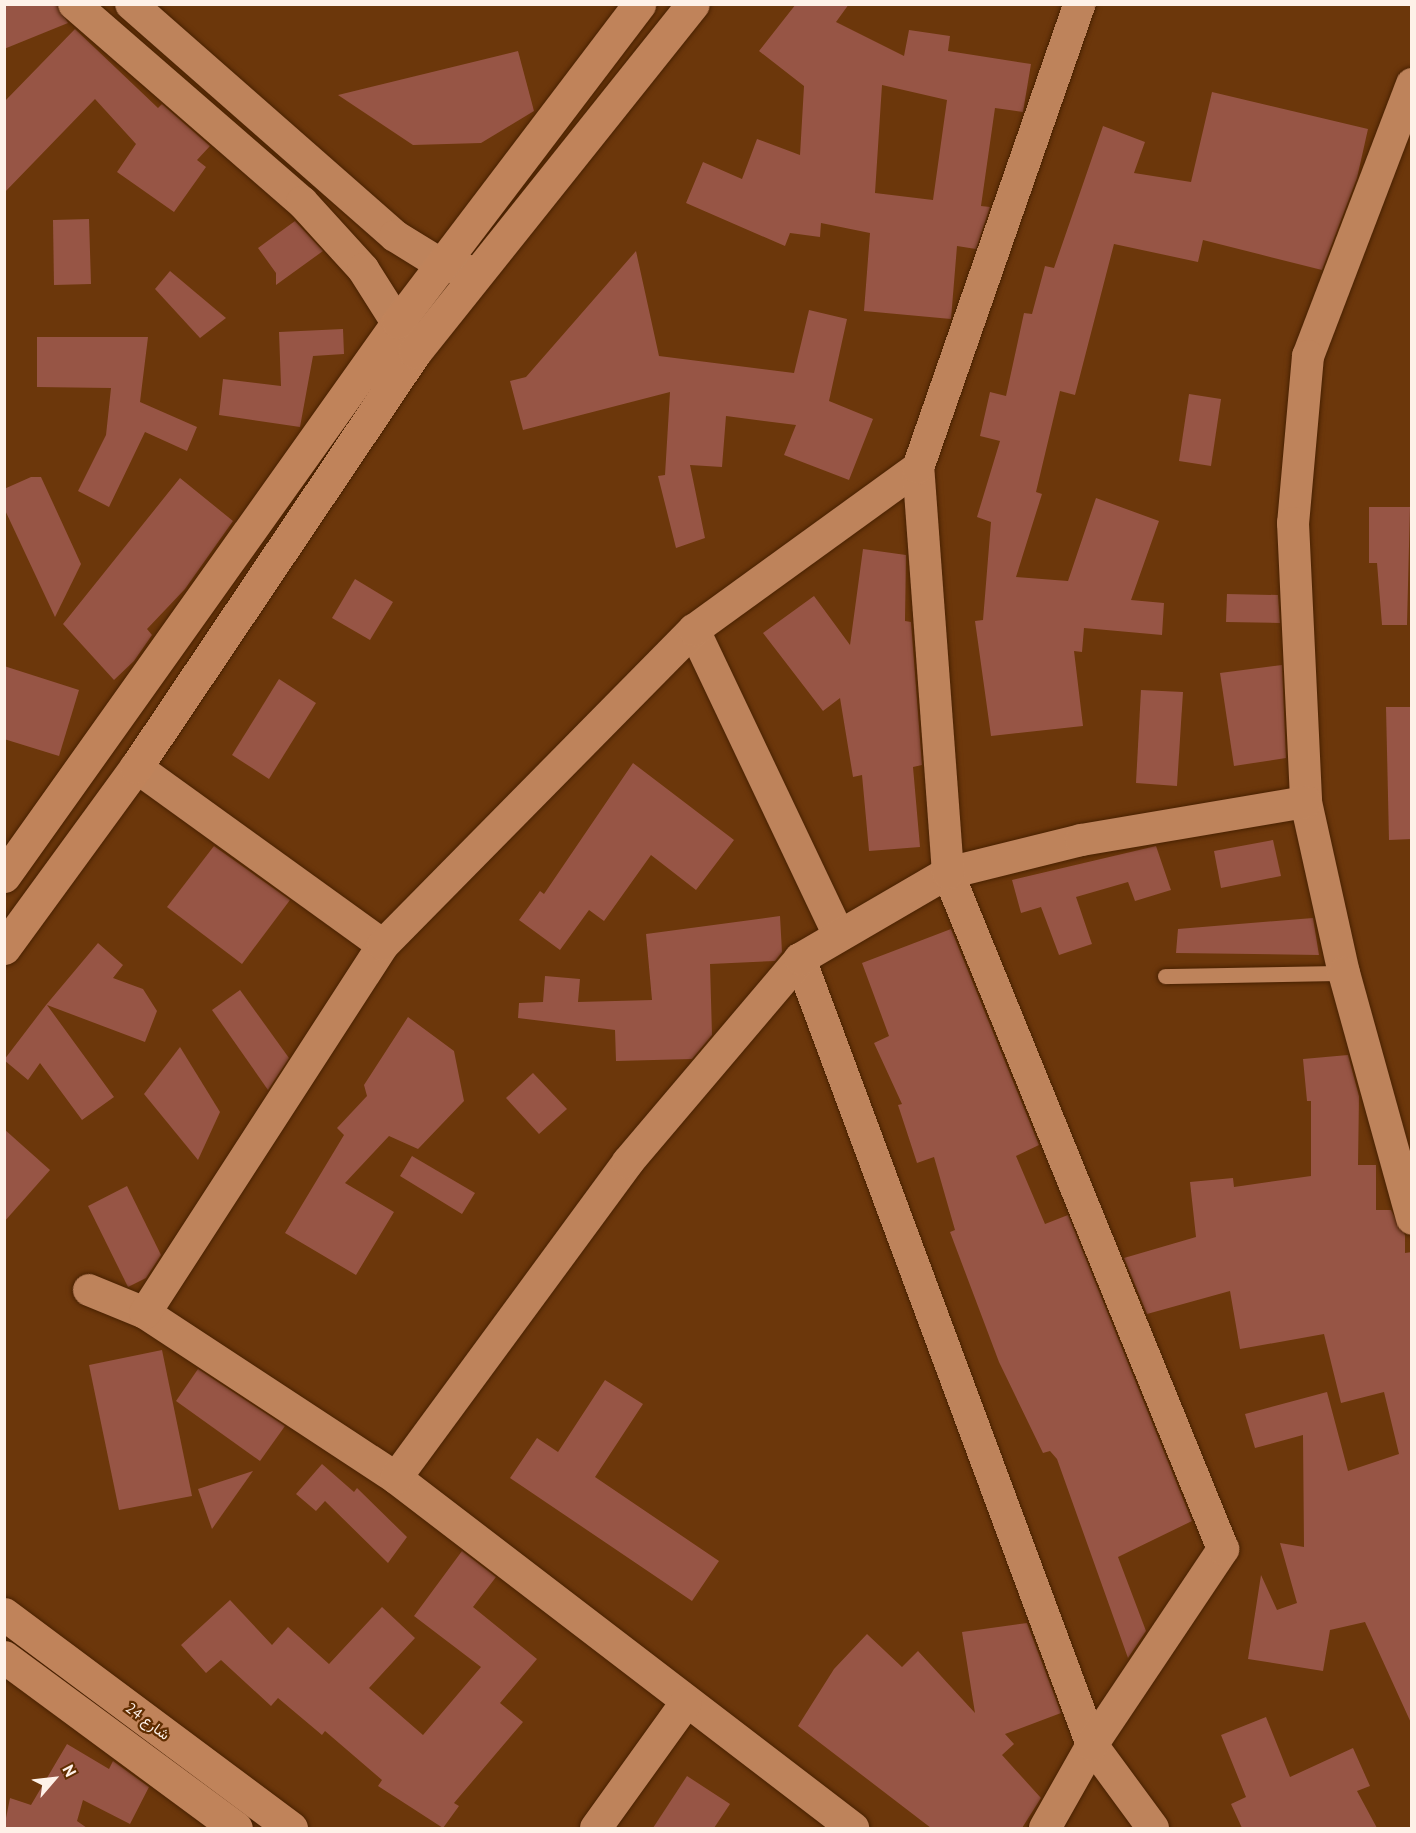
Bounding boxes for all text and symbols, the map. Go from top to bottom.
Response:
street label: شارع 24 [122,1699,174,1743]
north arrow [24,1749,84,1809]
text: N [59,1761,81,1780]

